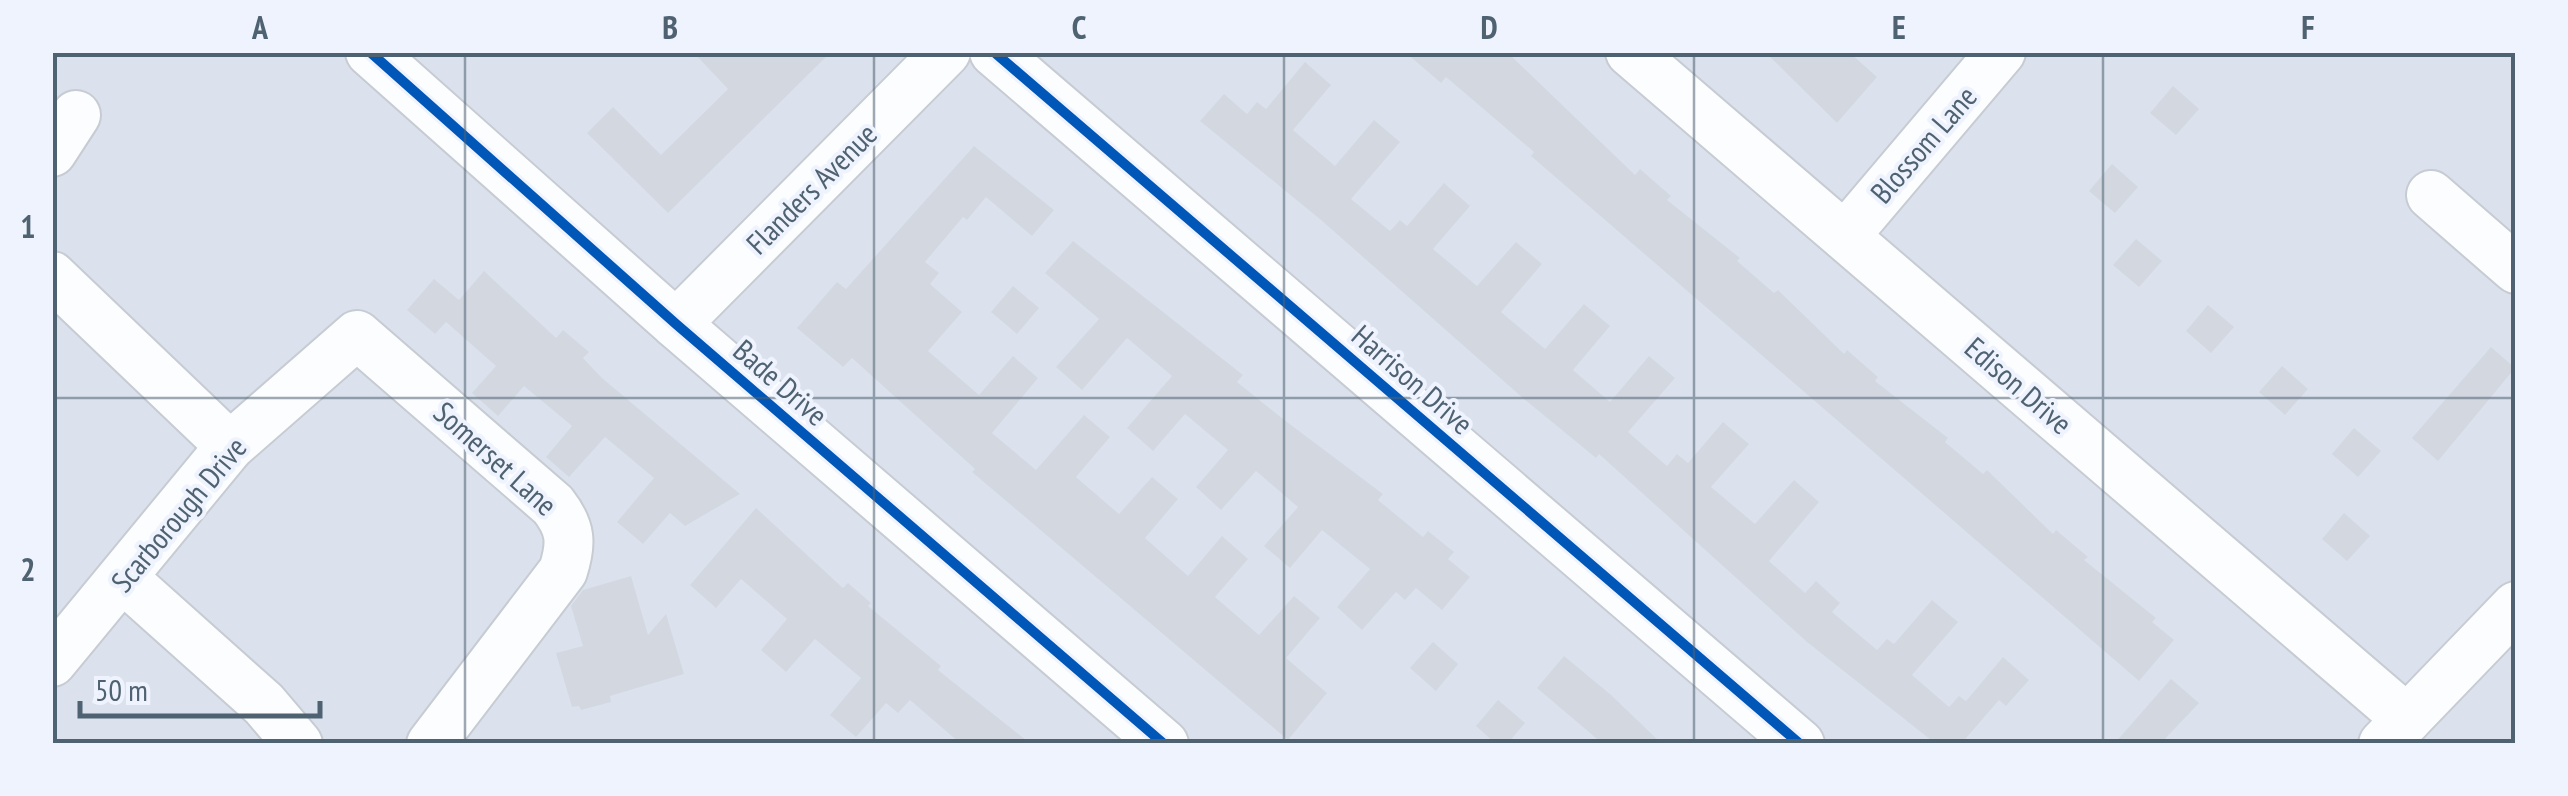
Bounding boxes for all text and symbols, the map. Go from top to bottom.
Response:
text: A [251,6,269,48]
text: B [662,6,678,48]
text: C [1072,6,1087,48]
text: D [1480,6,1498,48]
text: E [1892,6,1906,48]
text: F [2301,6,2315,48]
street label: Blossom Lane [1861,77,1985,211]
street label: Flanders Avenue [737,114,885,262]
text: 1 [20,205,36,247]
street label: Harrison Drive [1344,316,1482,442]
street label: Edison Drive [1957,328,2081,442]
street label: Bade Drive [726,330,836,434]
street label: Somerset Lane [426,392,566,524]
street label: Scarborough Drive [102,428,254,600]
text: 2 [20,548,36,590]
scale bar [80,656,320,718]
text: 50 m [95,670,148,709]

